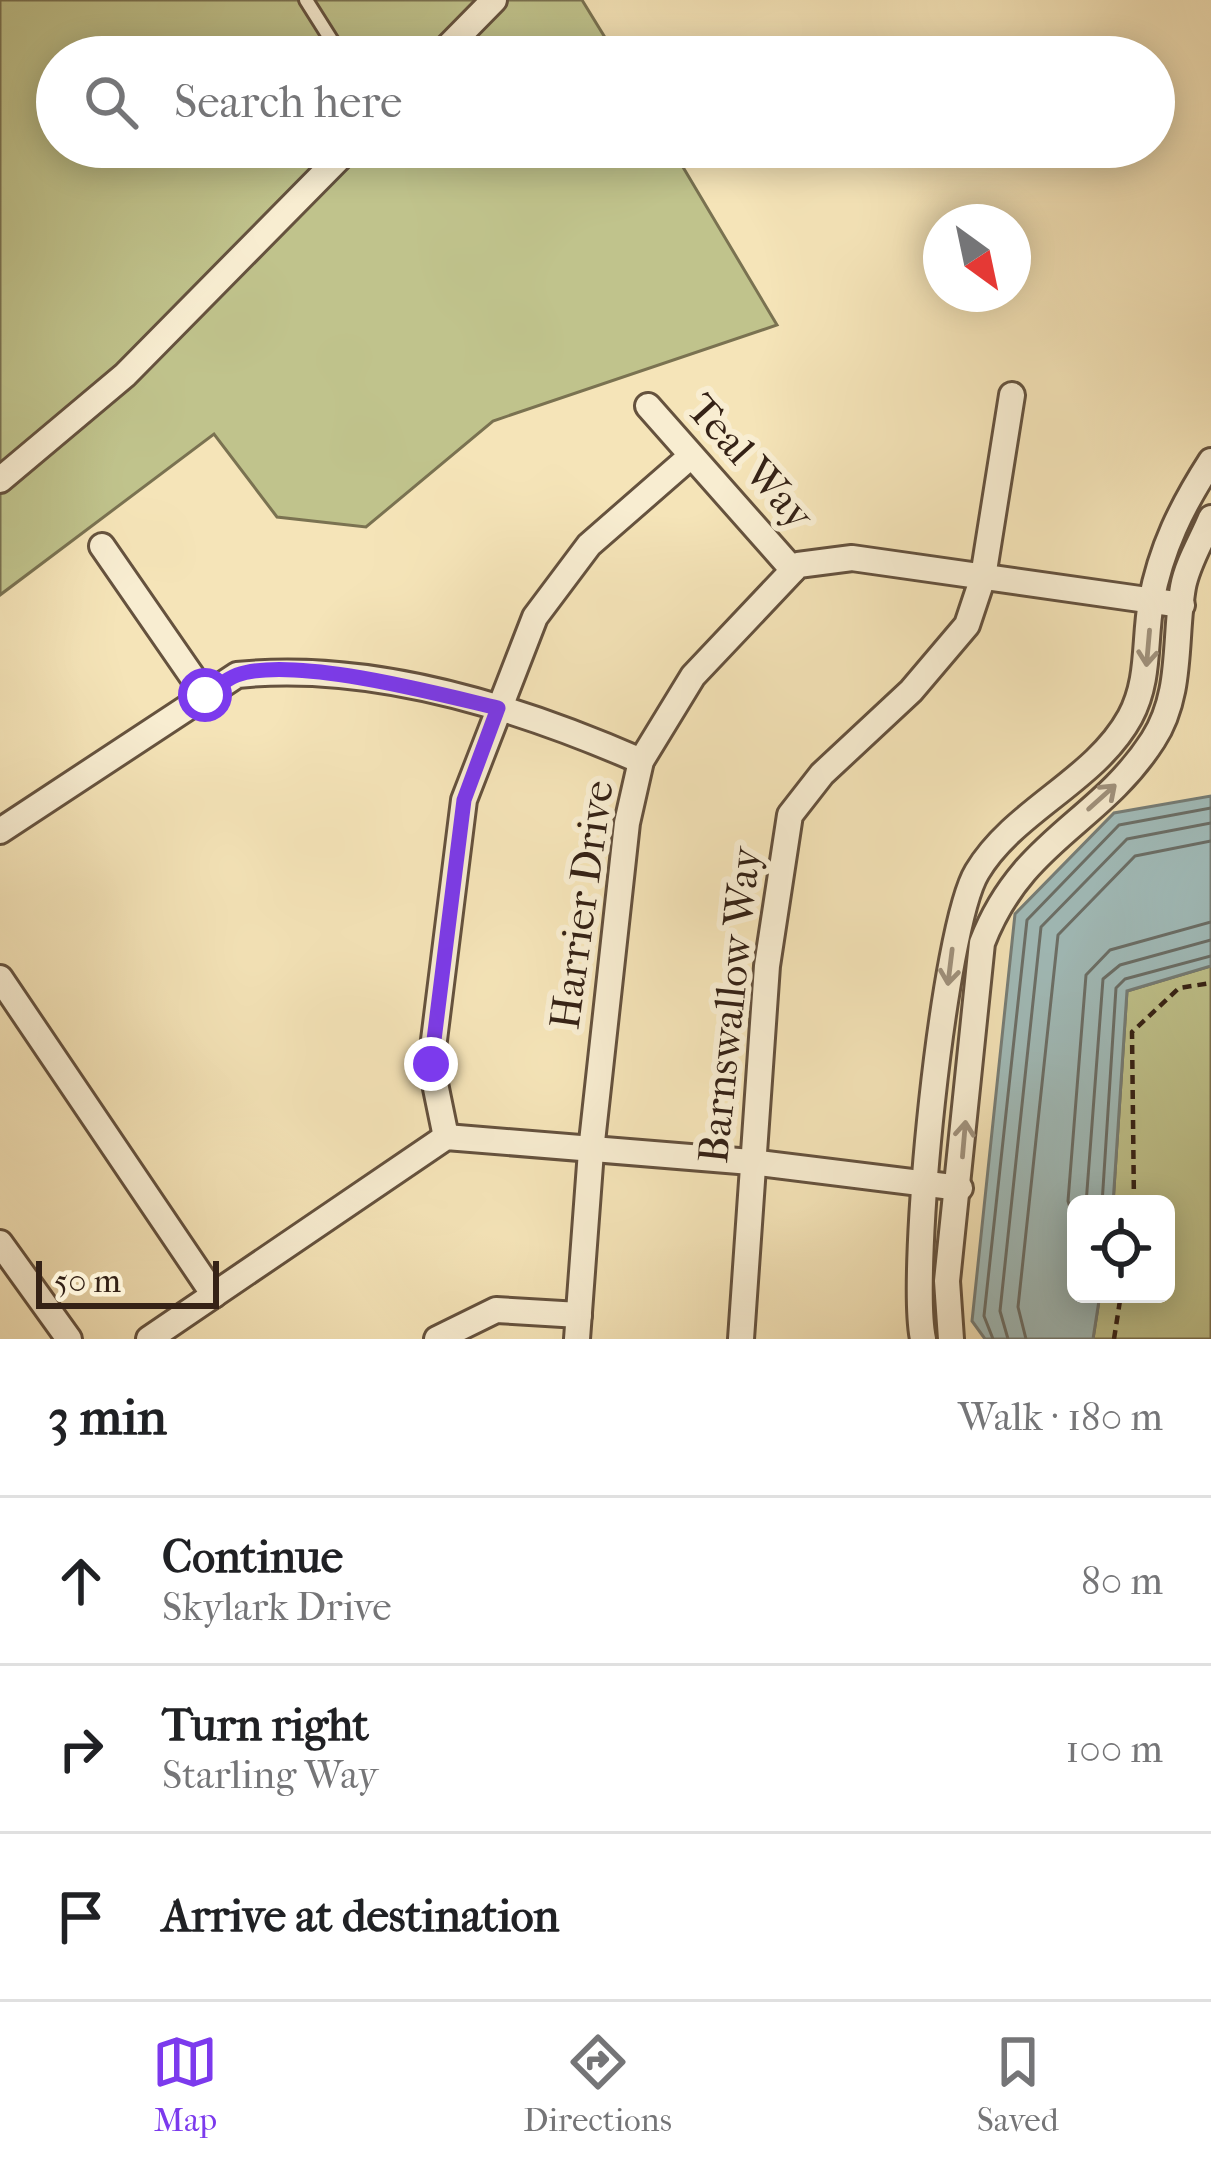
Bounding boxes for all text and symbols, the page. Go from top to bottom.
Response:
search box [36,36,1175,168]
icon: search [78,69,144,135]
text: Search here [174,76,402,129]
north arrow [923,204,1031,312]
street label: Teal Way [677,384,825,541]
one-way arrow [1136,628,1159,667]
route start [178,668,232,722]
street label: Harrier Drive [540,777,624,1033]
one-way arrow [1087,784,1117,811]
street label: Barnswallow Way [689,843,771,1166]
one-way arrow [938,946,961,985]
route end [404,1037,458,1091]
one-way arrow [953,1120,976,1159]
map controls [1067,1195,1175,1303]
button: locate [1067,1195,1175,1303]
scale bar [36,1255,219,1308]
text: 50 m [54,1262,121,1301]
text: 3 min [48,1387,167,1447]
text: Walk · 180 m [958,1394,1163,1440]
text: Continue [162,1531,343,1584]
icon: ahead [48,1548,114,1614]
text: 80 m [1081,1558,1163,1604]
text: Skylark Drive [162,1584,392,1630]
text: Turn right [162,1699,369,1752]
icon: right [48,1716,114,1782]
text: 100 m [1065,1726,1163,1772]
text: Starling Way [162,1752,378,1798]
icon: arrive [48,1884,114,1950]
text: Arrive at destination [162,1890,559,1943]
tab: Map [152,2029,218,2140]
tab: Directions [523,2029,672,2140]
tab: Saved [977,2029,1059,2140]

